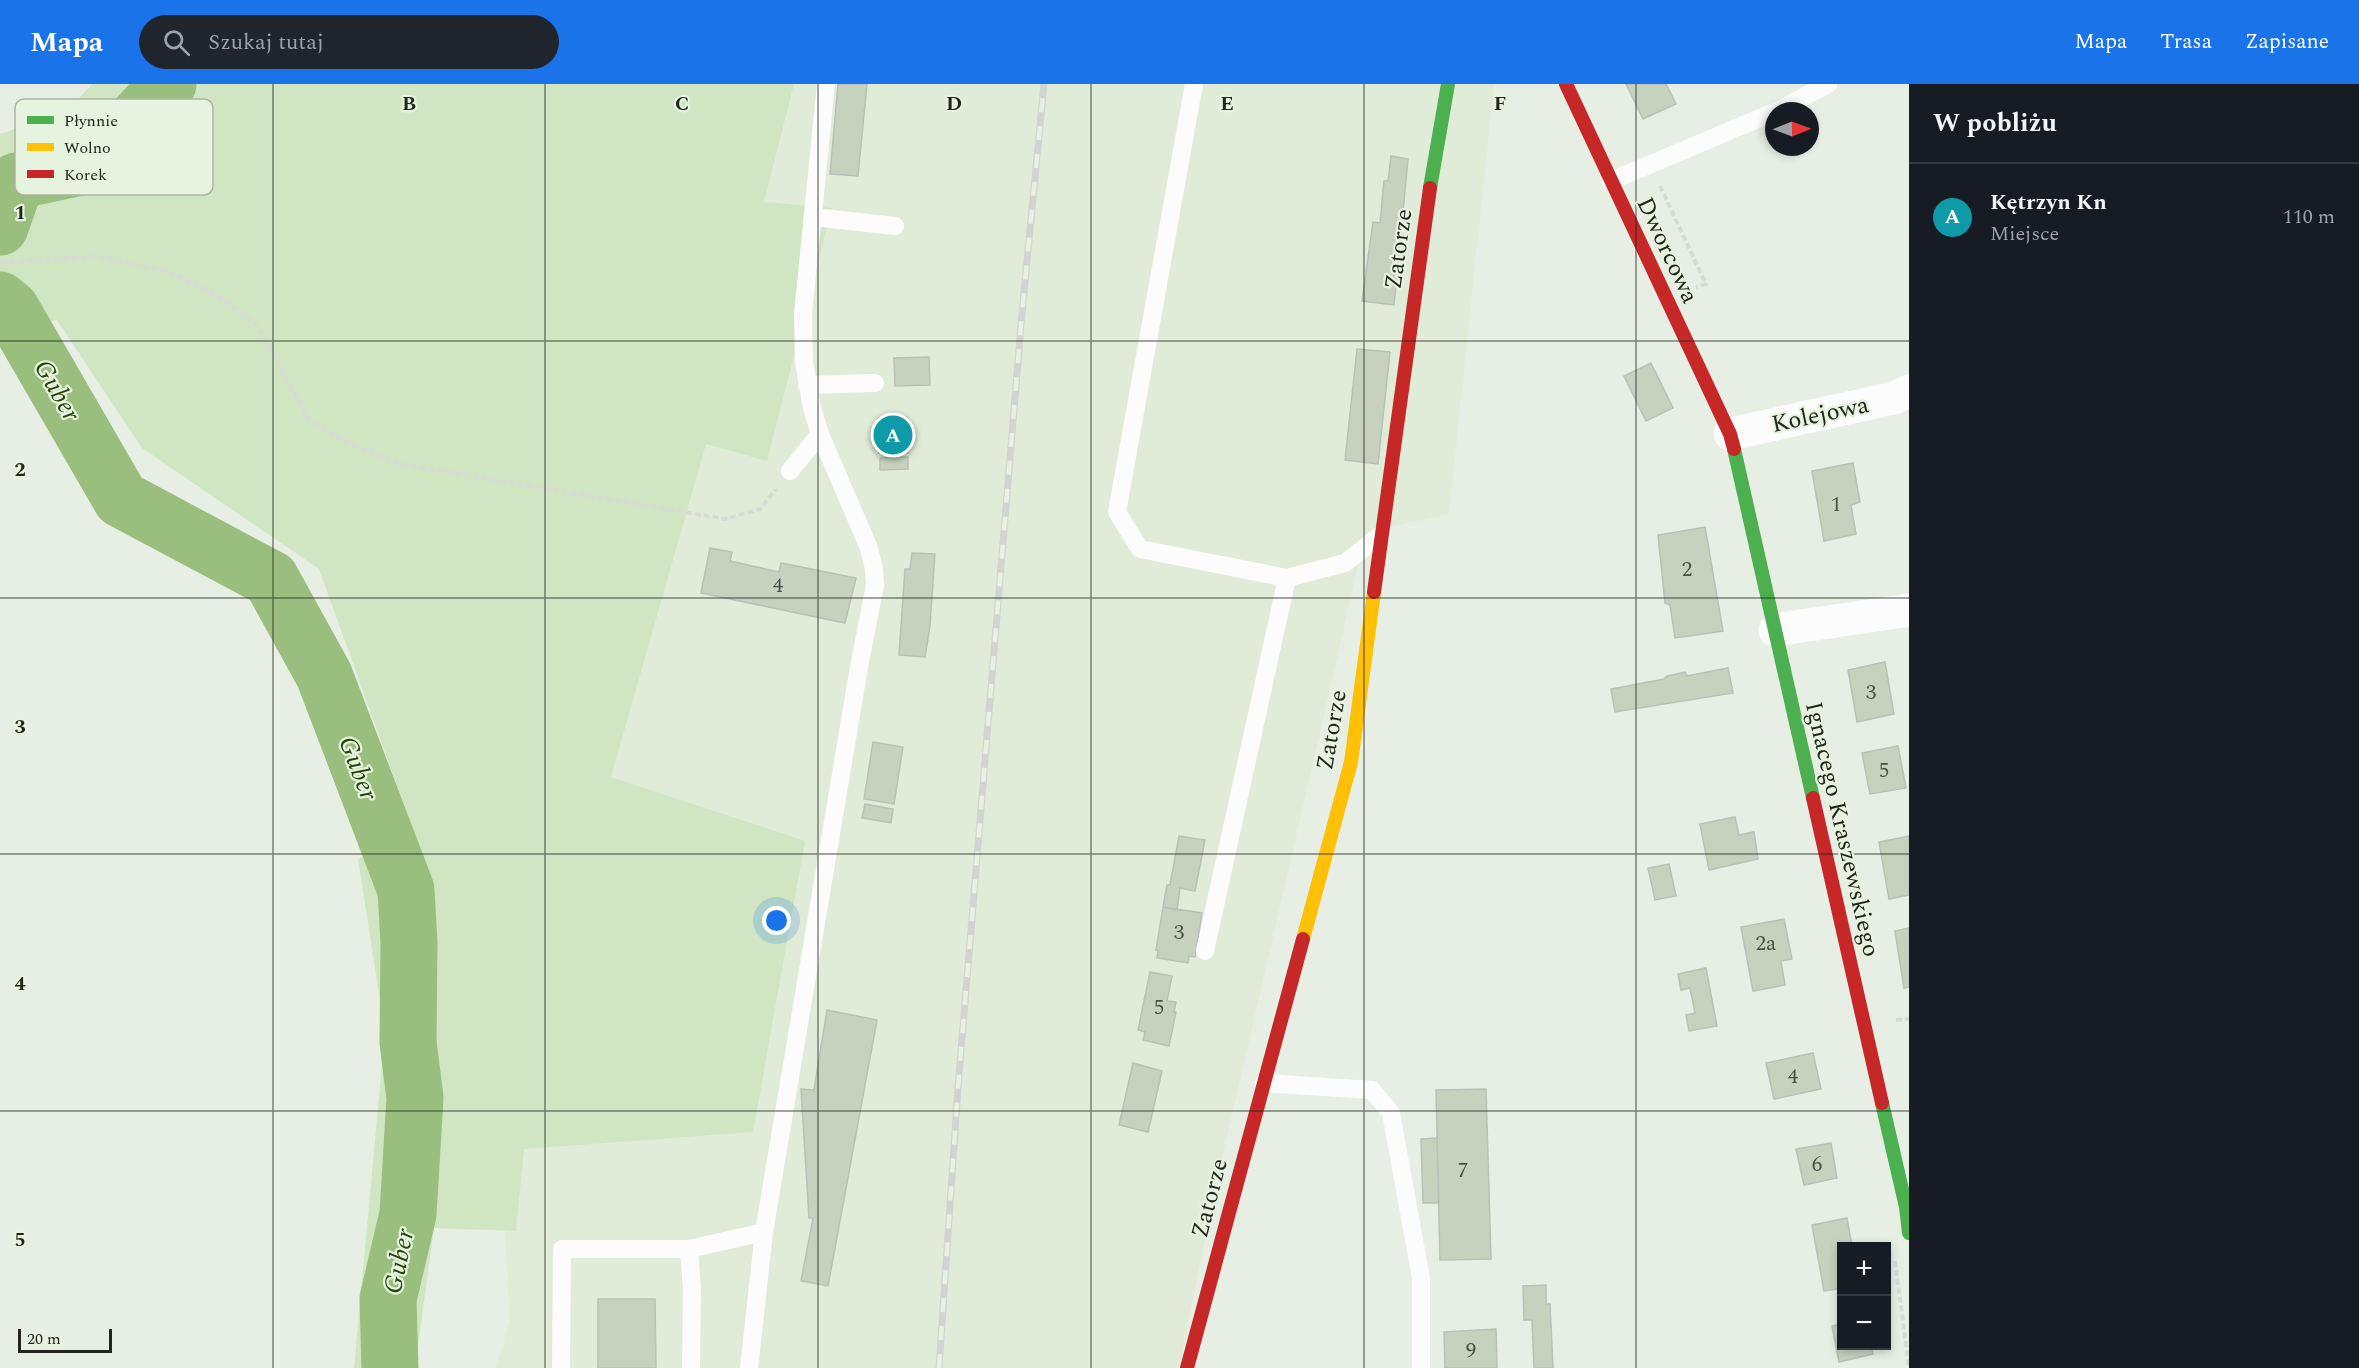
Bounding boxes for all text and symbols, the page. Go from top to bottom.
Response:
search box [139,15,559,69]
text: Mapa [30,21,103,64]
icon: search [160,26,193,59]
text: Szukaj tutaj [208,26,324,59]
text: Mapa [2075,26,2127,58]
text: Trasa [2160,26,2212,58]
text: Zapisane [2245,26,2329,58]
text: B [402,89,416,119]
text: C [675,89,689,119]
text: D [946,89,962,119]
text: E [1220,89,1234,119]
text: F [1494,89,1506,119]
legend [15,99,213,195]
north arrow [1765,102,1819,156]
text: W pobliżu [1933,103,2057,143]
text: Płynnie [64,109,118,133]
text: Wolno [64,136,111,160]
text: Korek [64,163,107,187]
text: Kętrzyn Kn [1990,186,2107,219]
street label: Dworcowa [1627,191,1708,310]
text: 1 [14,198,26,228]
text: A [1945,202,1960,232]
text: 110 m [2283,202,2335,232]
street label: Zatorze [1376,206,1422,292]
text: Miejsce [1990,219,2059,249]
water label: Guber [23,352,91,430]
street label: Kolejowa [1768,387,1872,443]
pin: A [874,412,912,458]
text: 2 [14,455,26,485]
house number: 1 [1831,489,1841,521]
house number: 2 [1682,554,1692,586]
house number: 4 [773,570,784,602]
house number: 3 [1866,677,1877,709]
street label: Zatorze [1307,687,1357,773]
street label: Ignacego Kraszewskiego [1795,698,1889,960]
text: 3 [14,712,26,742]
water label: Guber [328,731,389,807]
house number: 5 [1879,755,1889,787]
your location [762,906,791,935]
house number: 3 [1174,917,1185,949]
house number: 2a [1756,928,1777,960]
text: 4 [14,969,26,999]
house number: 5 [1154,992,1164,1024]
house number: 4 [1788,1061,1799,1093]
house number: 6 [1812,1149,1822,1181]
street label: Zatorze [1182,1154,1238,1242]
house number: 7 [1458,1155,1468,1187]
water label: Guber [373,1224,426,1297]
text: 5 [14,1225,26,1255]
map controls [1837,1242,1891,1350]
button: + [1837,1242,1891,1296]
button: − [1837,1296,1891,1350]
scale bar [18,1326,112,1354]
text: 20 m [27,1327,61,1351]
house number: 9 [1466,1335,1476,1367]

